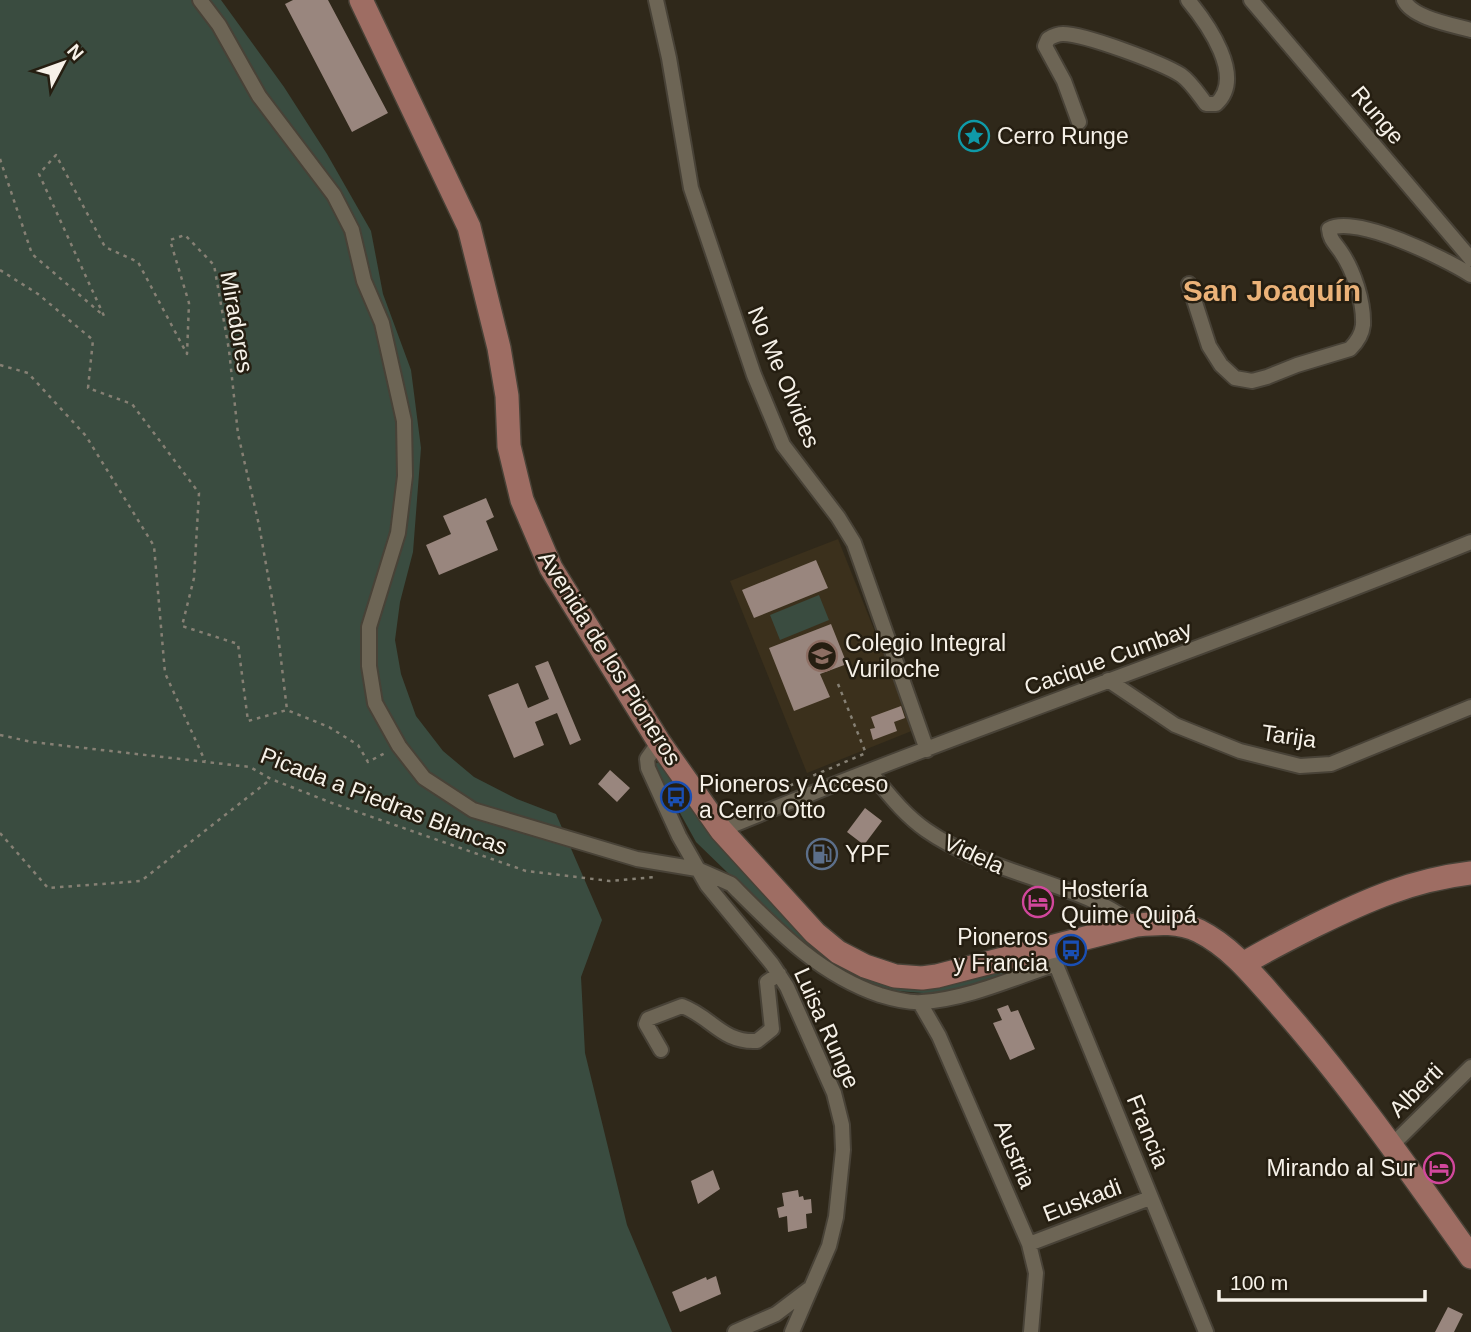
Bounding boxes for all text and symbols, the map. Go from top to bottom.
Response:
north arrow [28,28,98,98]
text: N [63,40,88,64]
street label: Runge [1346,81,1410,149]
place icon: Cerro Runge [957,119,991,153]
place label: Cerro Runge [997,123,1129,149]
street label: Miradores [215,269,259,375]
district label: San Joaquín [1183,274,1361,307]
street label: No Me Olvides [743,303,825,451]
street label: Avenida de los Pioneros [533,546,687,770]
street label: Cacique Cumbay [1021,615,1196,700]
place label: Colegio Integral Vuriloche [845,630,1006,682]
school or university icon: Colegio Integral Vuriloche [805,639,839,673]
street label: Tarija [1260,719,1318,753]
street label: Picada a Piedras Blancas [257,742,511,860]
place label: Pioneros y Acceso a Cerro Otto [699,771,888,823]
bus stop icon: Pioneros y Acceso a Cerro Otto [659,780,693,814]
street label: Videla [940,829,1008,879]
fuel station icon: YPF [805,837,839,871]
place label: YPF [845,841,890,867]
place label: Hostería Quime Quipá [1061,876,1197,928]
hotel icon: Hostería Quime Quipá [1021,885,1055,919]
place label: Pioneros y Francia [953,924,1048,976]
bus stop icon: Pioneros y Francia [1054,933,1088,967]
street label: Luisa Runge [789,964,865,1092]
street label: Alberti [1384,1058,1448,1122]
street label: Francia [1122,1091,1174,1172]
street label: Austria [989,1116,1041,1192]
hotel icon: Mirando al Sur [1422,1151,1456,1185]
place label: Mirando al Sur [1266,1155,1416,1181]
street label: Euskadi [1039,1173,1125,1227]
scale bar [1219,1258,1426,1302]
text: 100 m [1230,1271,1288,1294]

